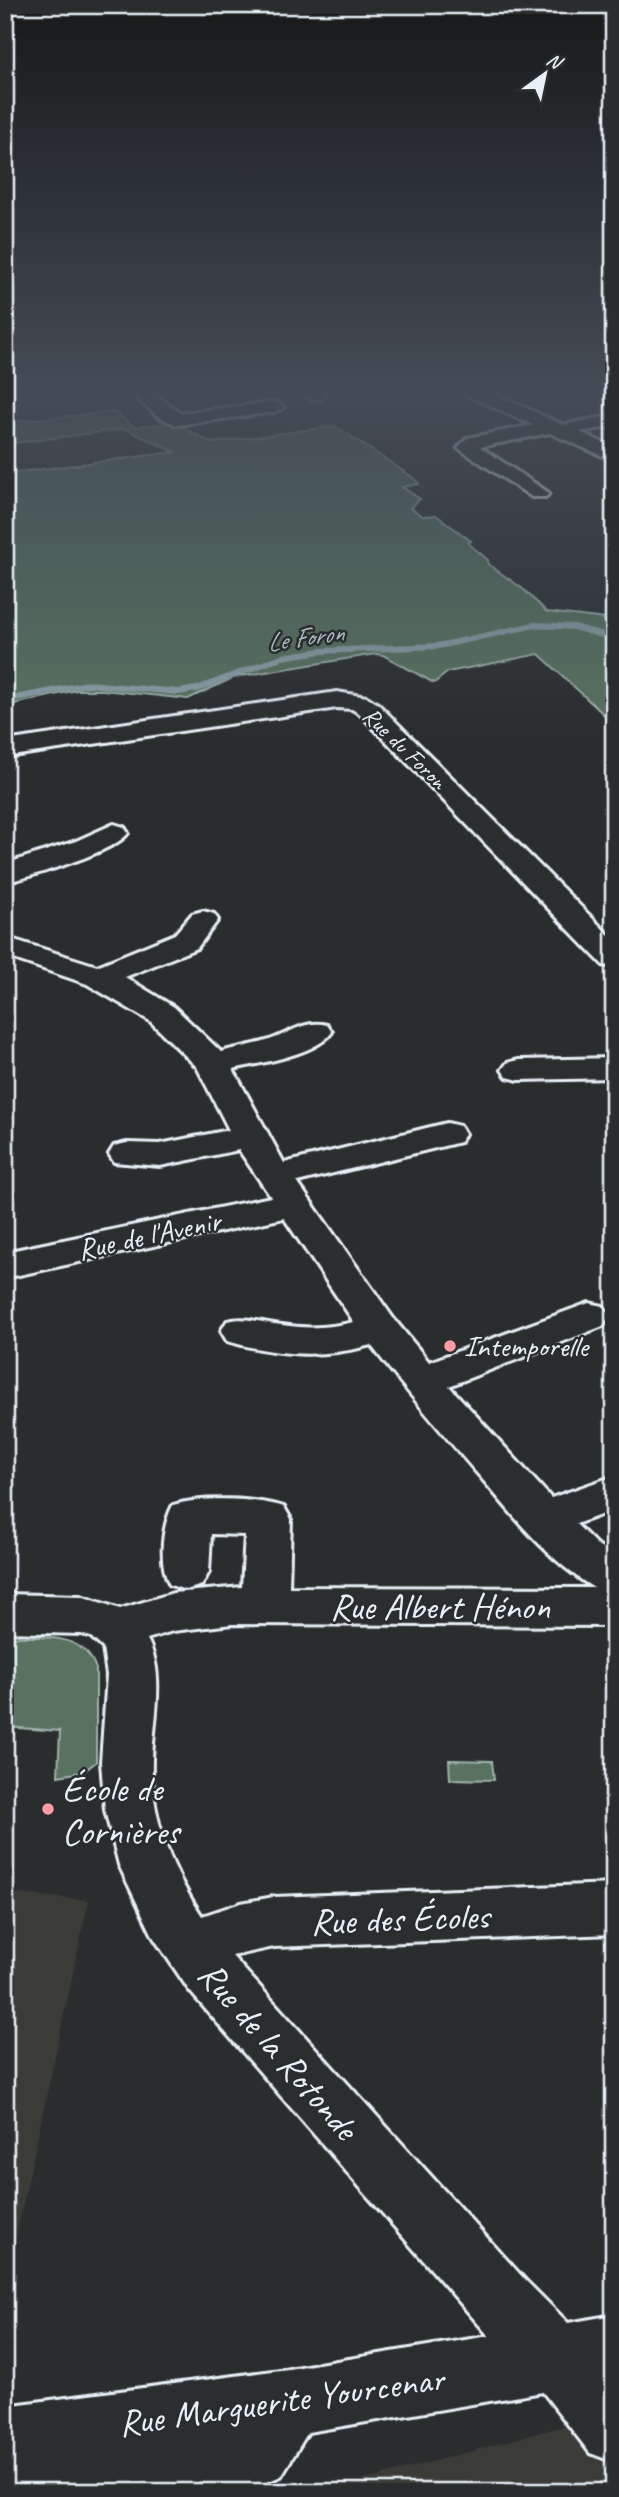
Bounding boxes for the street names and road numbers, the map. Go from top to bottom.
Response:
street label: Rue du Foron [357,701,454,796]
street label: Rue de l'Avenir [74,1201,226,1269]
street label: Rue Albert Hénon [330,1583,550,1630]
street label: Rue des Écoles [310,1892,494,1945]
street label: Rue de la Rotonde [188,1951,371,2152]
street label: Rue Marguerite Yourcenar [115,2354,449,2447]

